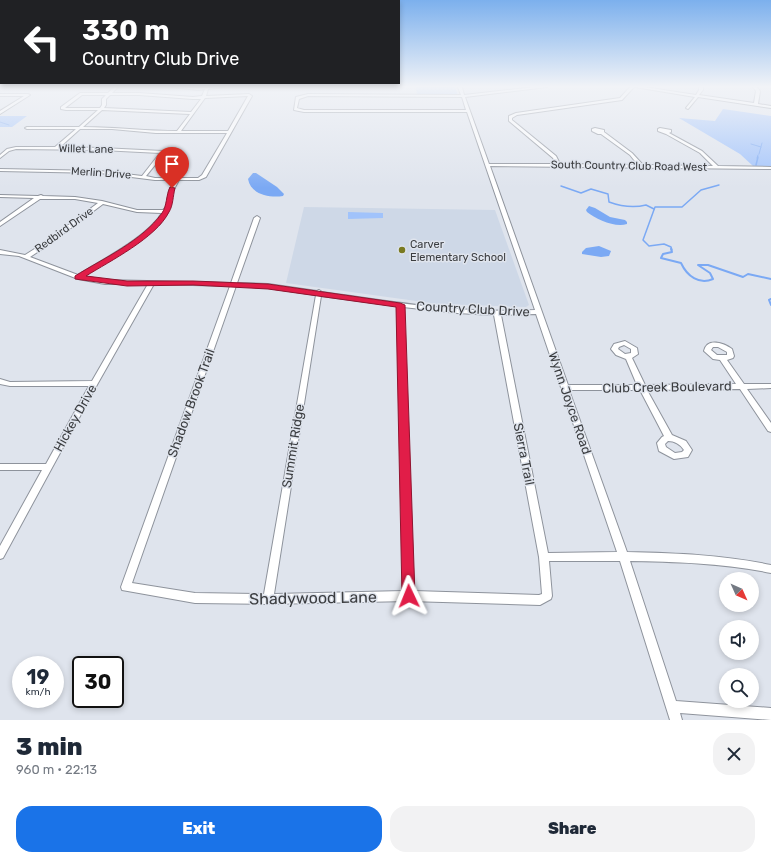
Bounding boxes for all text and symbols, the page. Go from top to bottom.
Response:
text: 330 m [82,14,170,47]
icon: left [16,16,68,68]
text: Country Club Drive [82,48,239,70]
street label: Willet Lane [58,142,114,156]
pin [155,147,189,188]
icon: arrive [161,153,183,175]
street label: South Country Club Road West [551,158,708,174]
street label: Merlin Drive [70,164,132,182]
street label: Redbird Drive [32,205,96,255]
place label: Carver Elementary School [410,238,506,264]
marker: Carver Elementary School [397,245,407,255]
street label: Country Club Drive [416,299,530,319]
street label: Shadow Brook Trail [164,347,218,459]
street label: Wynn Joyce Road [545,350,595,456]
street label: Club Creek Boulevard [602,378,732,396]
street label: Hickey Drive [50,382,100,454]
street label: Summit Ridge [279,403,308,489]
street label: Sierra Trail [511,422,537,486]
north arrow [719,572,759,612]
map controls [719,572,759,708]
position arrow [388,575,430,617]
street label: Shadywood Lane [249,587,377,609]
button: sound [719,620,759,660]
speed limit sign: 30 [72,656,124,708]
text: 19 [27,665,49,689]
button: search [719,668,759,708]
text: km/h [26,686,50,698]
text: 3 min [16,733,83,761]
button: close [713,733,755,775]
text: 960 m · 22:13 [16,762,97,777]
button: Exit [16,806,382,852]
button: Share [390,806,755,852]

